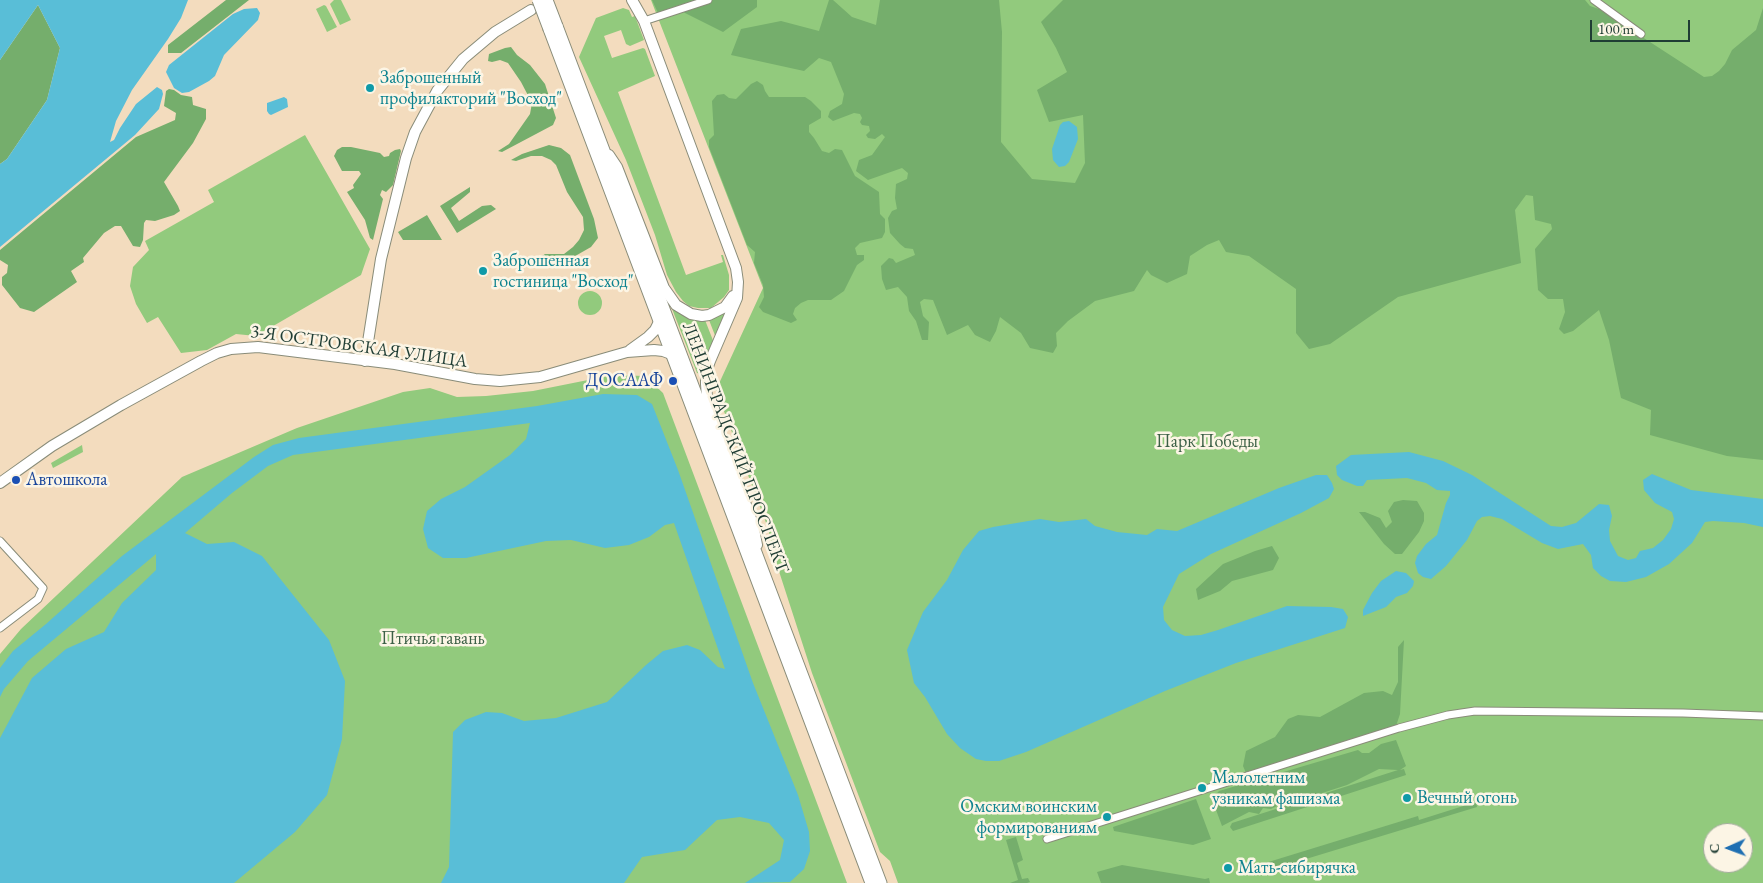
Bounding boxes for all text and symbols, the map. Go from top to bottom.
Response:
scale bar [1593,10,1693,42]
text: 100 m [1598,19,1634,38]
place label: Заброшенный профилакторий "Восход" [380,67,562,110]
marker: Заброшенный профилакторий "Восход" [364,82,376,94]
place label: Заброшенная гостиница "Восход" [493,250,634,292]
marker: Заброшенная гостиница "Восход" [477,265,489,277]
street label: ЛЕНИНГРАДСКИЙ ПРОСПЕКТ [677,320,793,576]
street label: 3-Я ОСТРОВСКАЯ УЛИЦА [249,321,469,373]
place label: ДОСААФ [586,370,663,392]
marker: ДОСААФ [667,375,679,387]
park label: Парк Победы [1156,431,1258,453]
place label: Автошкола [26,469,107,491]
marker: Автошкола [10,474,22,486]
park label: Птичья гавань [381,628,485,650]
place label: Малолетним узникам фашизма [1212,767,1340,810]
marker: Малолетним узникам фашизма [1196,782,1208,794]
place label: Вечный огонь [1417,787,1517,809]
marker: Вечный огонь [1401,792,1413,804]
place label: Омским воинским формированиям [960,796,1097,839]
marker: Омским воинским формированиям [1101,811,1113,823]
north arrow [1703,823,1753,873]
text: С [1705,843,1723,854]
place label: Мать-сибирячка [1238,857,1356,879]
marker: Мать-сибирячка [1222,862,1234,874]

